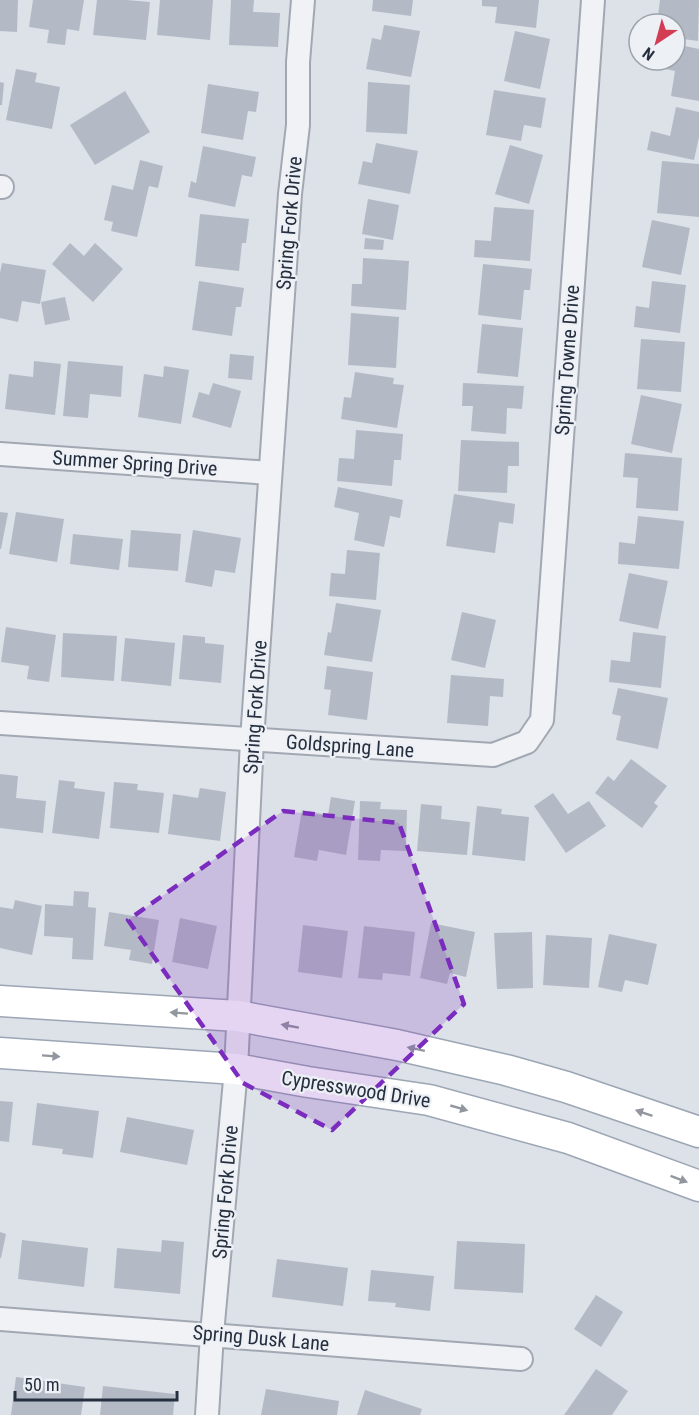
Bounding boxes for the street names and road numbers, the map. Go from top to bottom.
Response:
street label: Spring Fork Drive [271,155,307,291]
street label: Spring Towne Drive [550,284,584,436]
street label: Summer Spring Drive [52,445,218,481]
street label: Spring Fork Drive [238,639,272,775]
street label: Goldspring Lane [285,730,415,762]
street label: Cypresswood Drive [280,1065,432,1113]
street label: Spring Fork Drive [207,1124,243,1260]
street label: Spring Dusk Lane [192,1320,330,1356]

